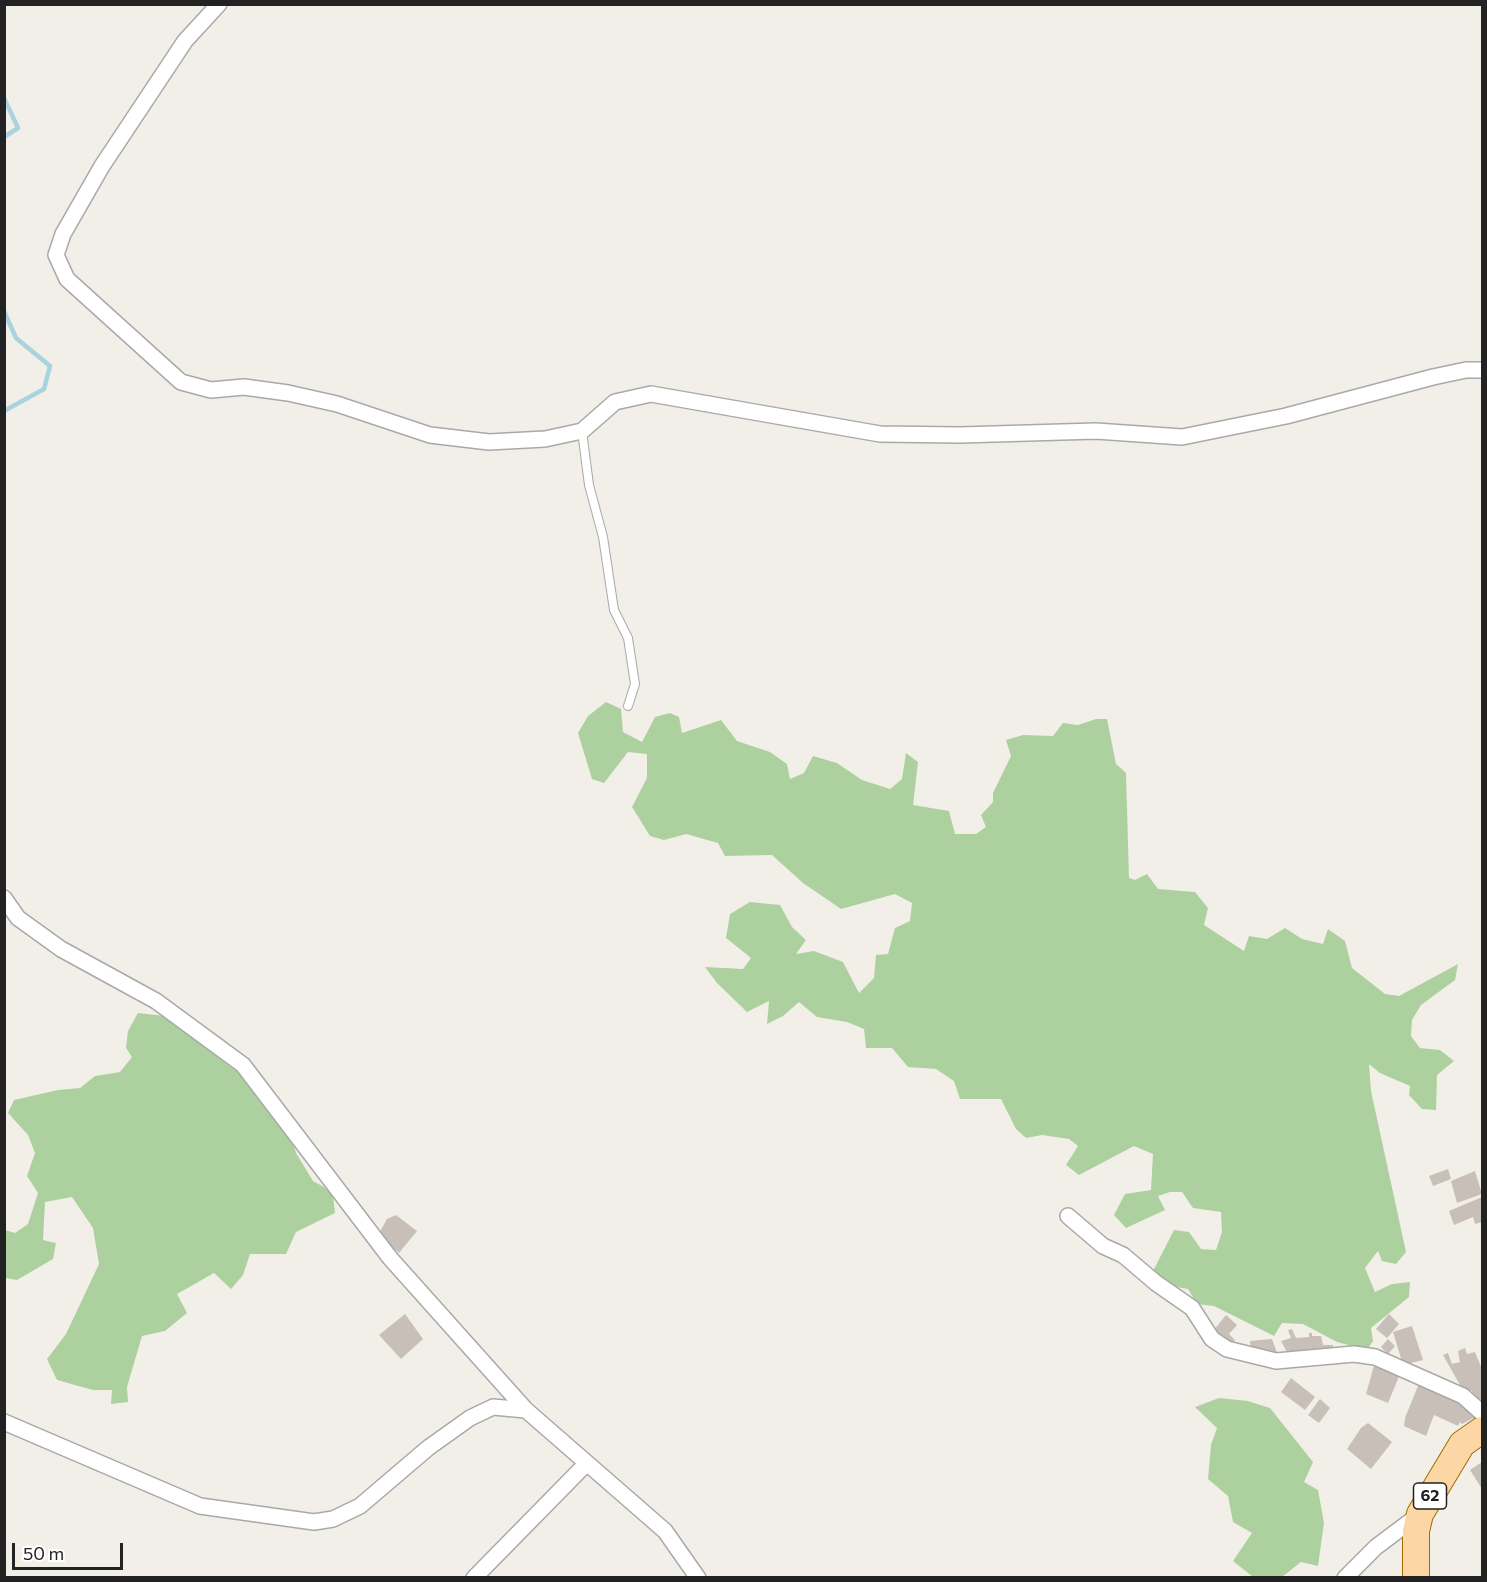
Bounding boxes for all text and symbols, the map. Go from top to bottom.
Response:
road number: 62 [1414,1483,1446,1509]
scale bar [15,1531,126,1569]
text: 50 m [23,1542,64,1564]

